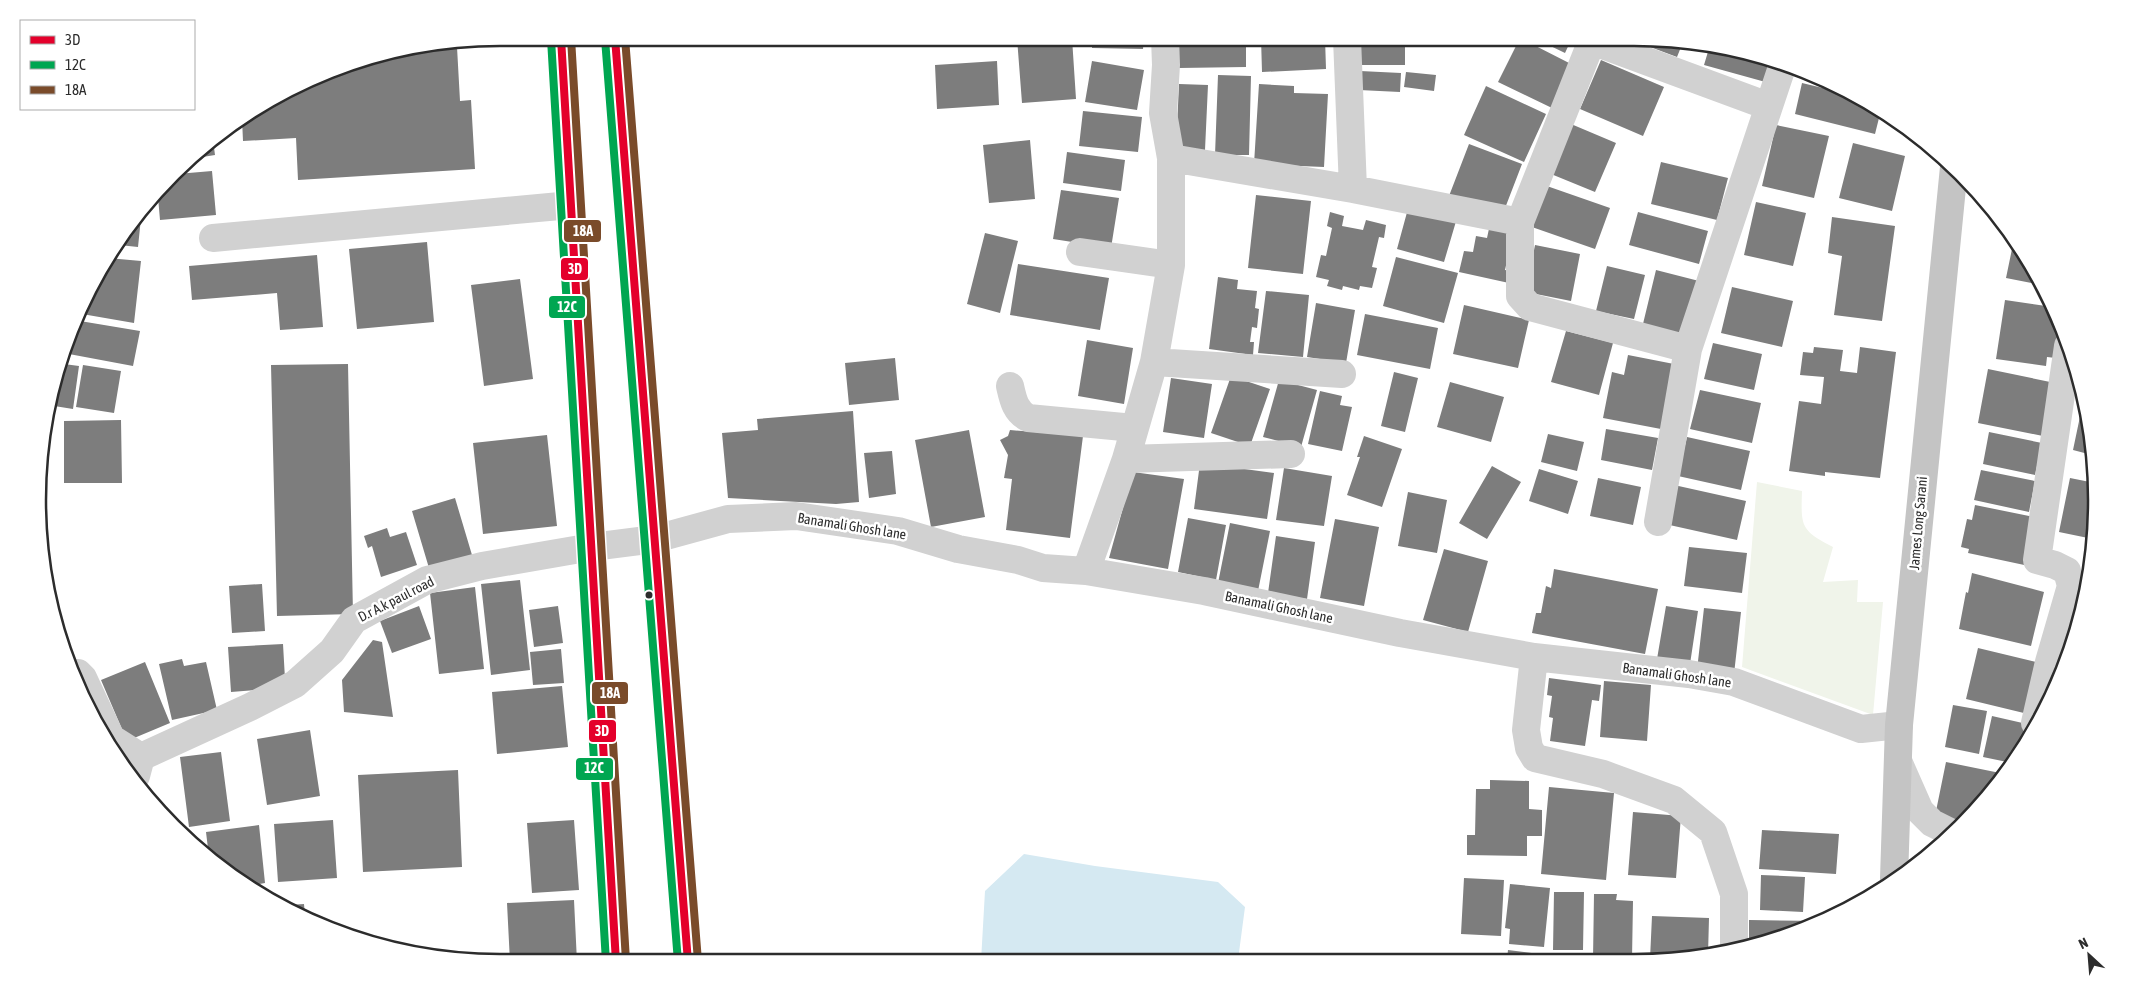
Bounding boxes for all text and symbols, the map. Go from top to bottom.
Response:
legend [20,20,195,110]
text: 3D [65,31,80,48]
text: 12C [65,56,86,73]
text: 18A [65,81,87,98]
line badge: 18A [563,219,602,243]
text: 18A [573,223,593,239]
line badge: 3D [560,257,589,281]
text: 3D [568,261,582,277]
line badge: 12C [548,295,586,319]
text: 12C [557,299,577,315]
street label: James Long Sarani [1906,476,1930,570]
street label: Banamali Ghosh lane [797,510,907,542]
street label: D.r A.k paul road [355,573,437,625]
street label: Banamali Ghosh lane [1224,588,1334,626]
unlabelled marker [644,590,654,600]
street label: Banamali Ghosh lane [1622,659,1732,691]
line badge: 18A [591,681,629,705]
text: 18A [600,685,620,701]
line badge: 3D [588,719,617,743]
text: 3D [595,723,609,739]
line badge: 12C [575,757,614,781]
text: 12C [584,760,604,776]
north arrow [2064,930,2114,980]
text: N [2076,934,2091,952]

